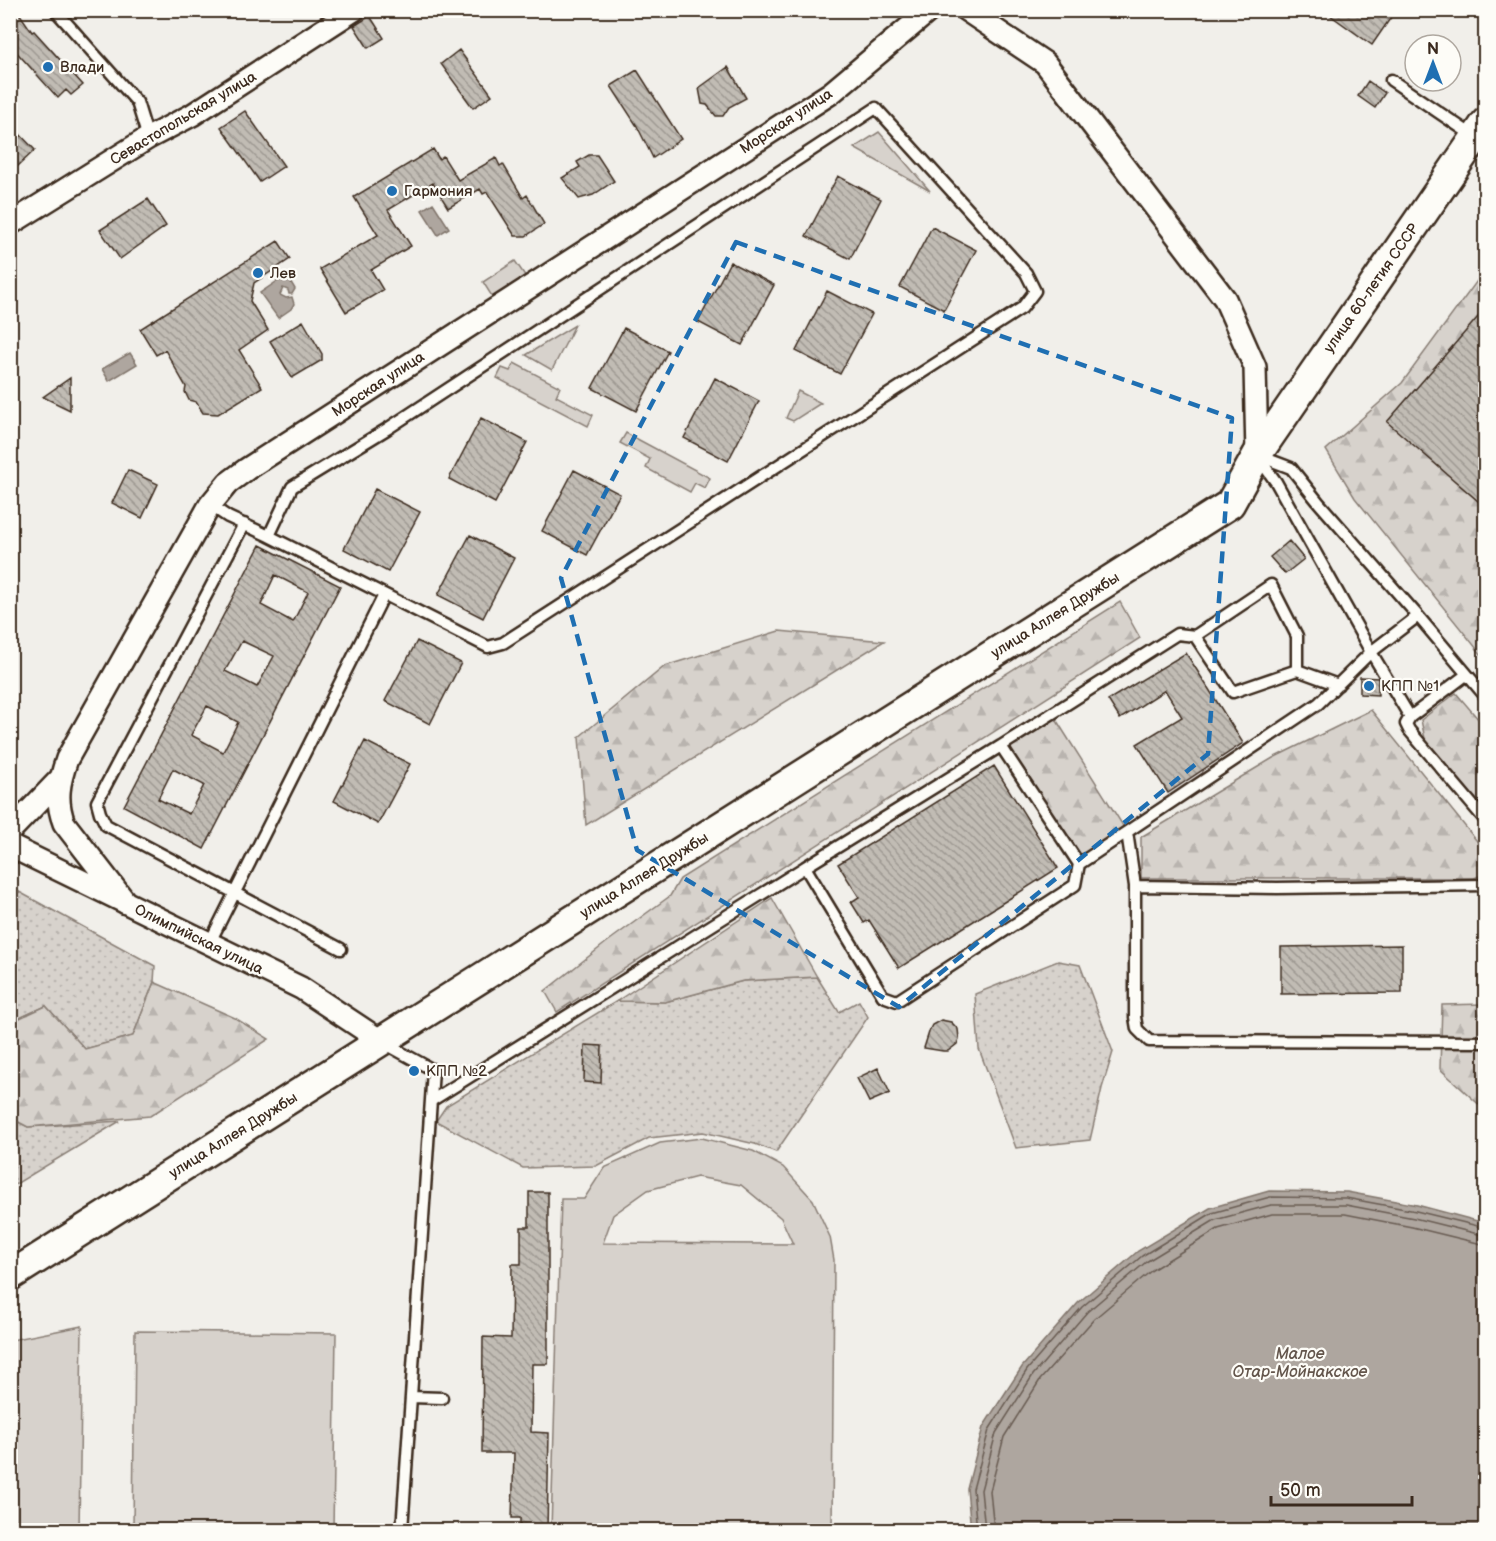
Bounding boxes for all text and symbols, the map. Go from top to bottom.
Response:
north arrow [1403,33,1463,93]
text: N [1427,40,1439,59]
place label: Влади [60,58,104,77]
marker: Влади [41,60,55,74]
street label: Севастопольская улица [107,67,260,170]
street label: Морская улица [736,84,836,158]
place label: Гармония [404,182,473,201]
marker: Гармония [385,184,399,198]
street label: улица 60-летия СССР [1320,220,1424,357]
place label: Лев [269,264,296,283]
marker: Лев [251,266,265,280]
street label: Морская улица [328,347,428,421]
street label: улица Аллея Дружбы [988,568,1123,663]
place label: КПП №1 [1381,677,1439,696]
marker: КПП №1 [1362,679,1376,693]
street label: улица Аллея Дружбы [577,828,712,923]
street label: Олимпийская улица [131,900,266,979]
place label: КПП №2 [426,1062,487,1081]
marker: КПП №2 [407,1064,421,1078]
street label: улица Аллея Дружбы [166,1088,301,1183]
water label: Малое Отар-Мойнакское [1233,1345,1368,1382]
scale bar [1271,1469,1412,1507]
text: 50 m [1280,1480,1321,1501]

